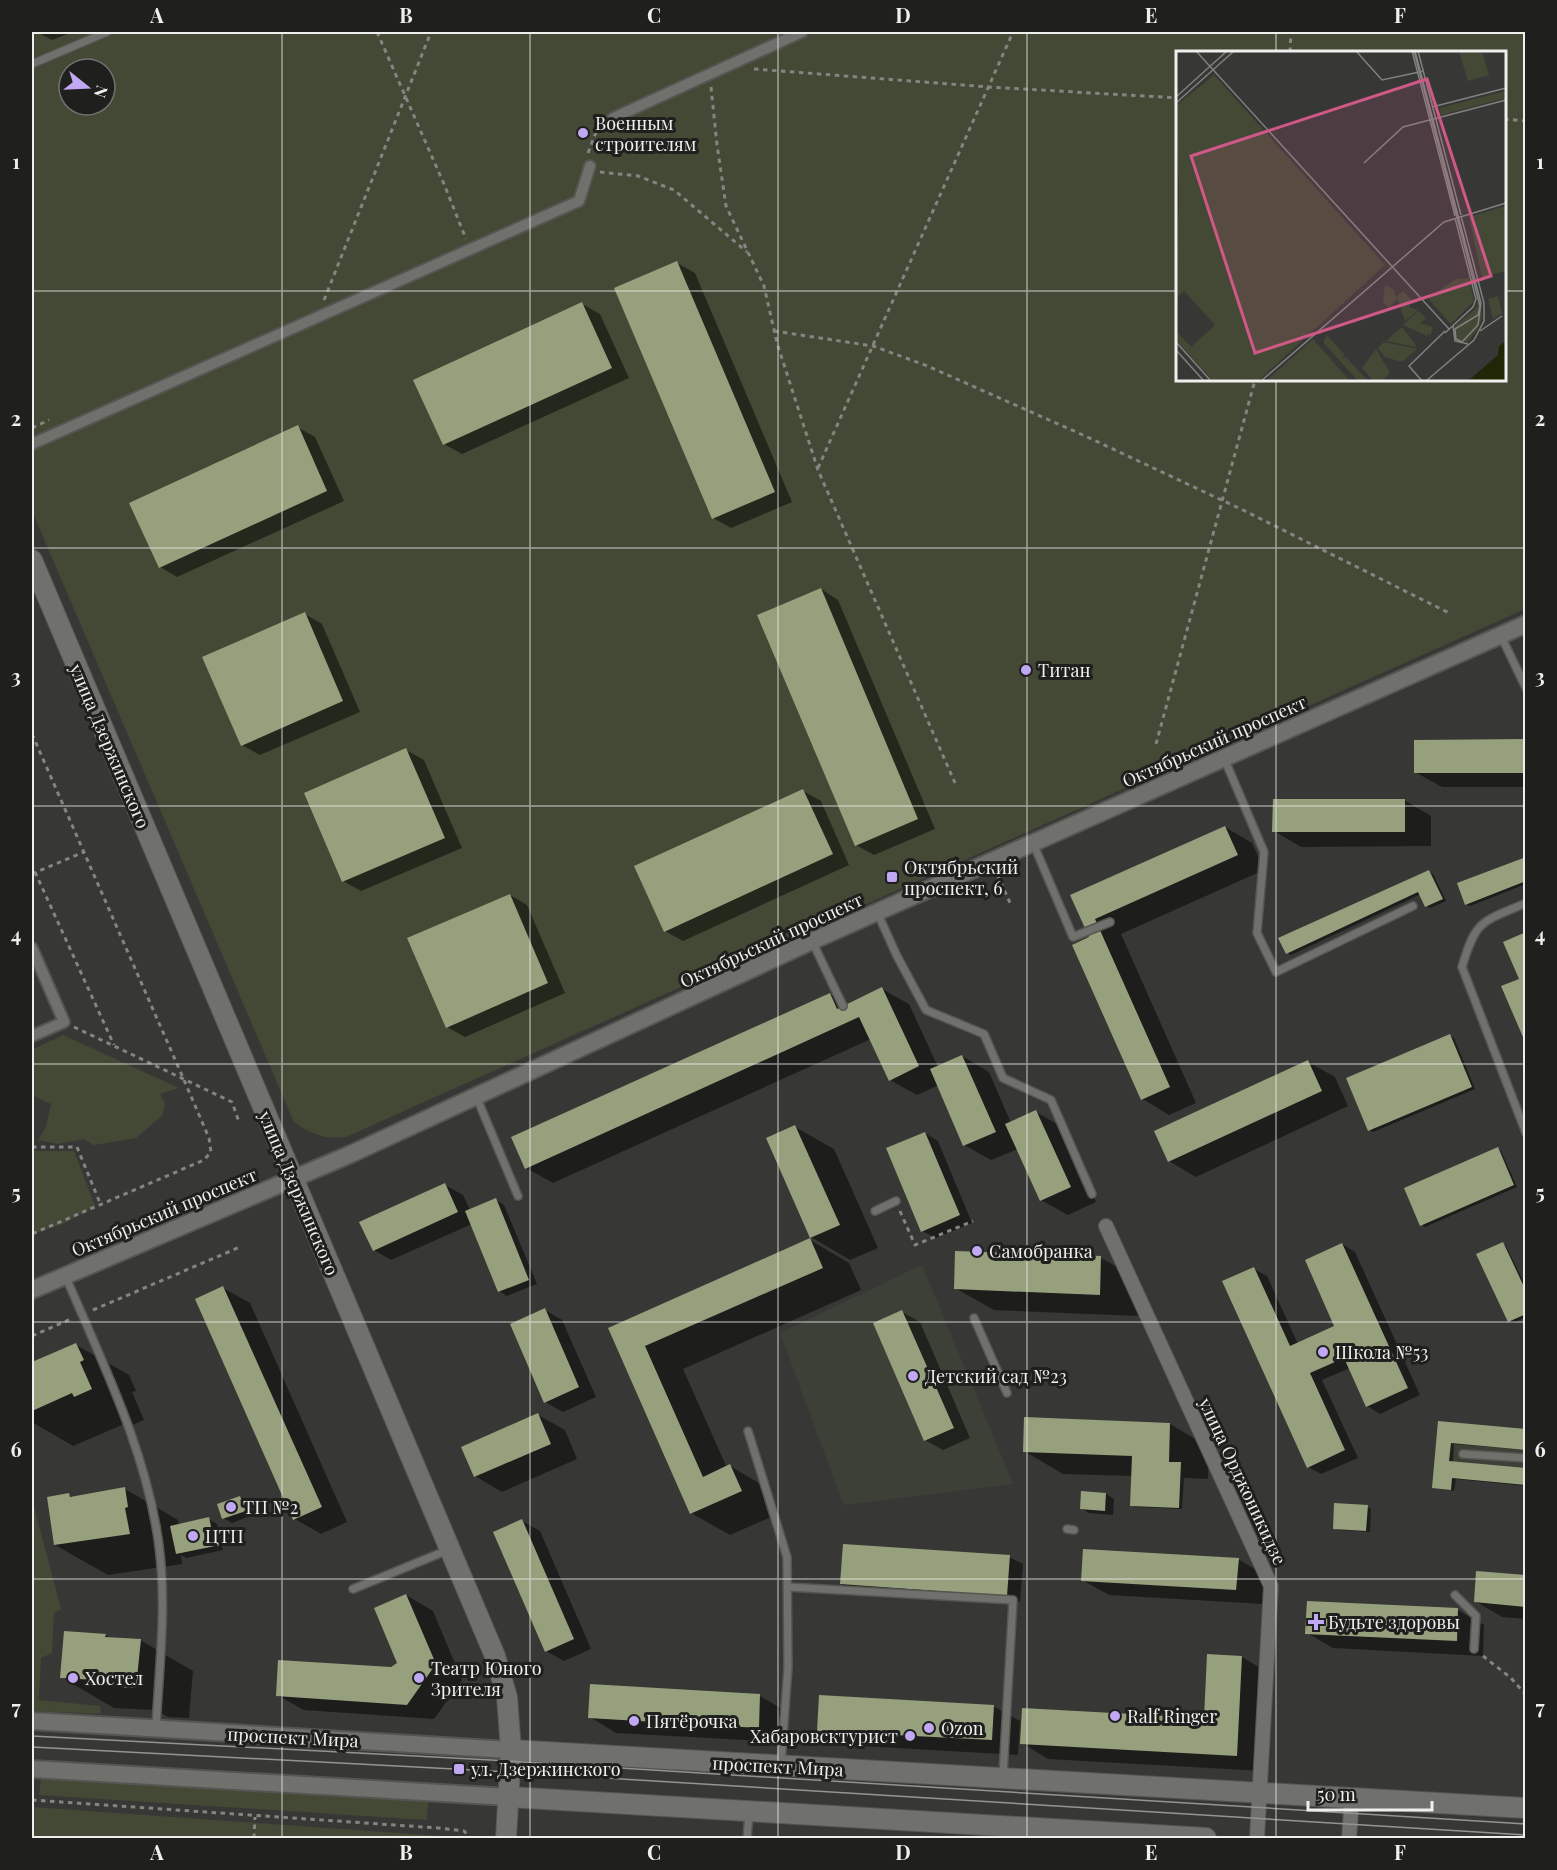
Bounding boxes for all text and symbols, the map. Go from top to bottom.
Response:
text: A [149,1,164,28]
text: B [399,1,413,28]
text: C [647,1,661,28]
text: D [895,1,911,28]
text: E [1145,1,1157,28]
text: F [1394,1,1406,28]
inset map [1176,51,1506,381]
north arrow [57,57,117,117]
text: N [90,83,114,101]
place label: Военным строителям [595,111,697,156]
marker: Военным строителям [576,126,590,140]
text: 1 [12,147,20,174]
text: 1 [1536,147,1544,174]
text: 2 [11,404,21,431]
text: 2 [1535,404,1545,431]
place label: Титан [1038,658,1090,682]
street label: улица Дзержинского [64,659,156,832]
text: 3 [11,662,21,689]
text: 3 [1535,662,1545,689]
marker: Титан [1019,663,1033,677]
street label: Октябрьский проспект [1118,690,1310,792]
place label: Октябрьский проспект, 6 [904,855,1018,900]
marker: Октябрьский проспект, 6 [885,870,899,884]
street label: Октябрьский проспект [676,887,866,993]
text: 4 [11,920,21,947]
text: 4 [1535,920,1545,947]
street label: улица Дзержинского [253,1106,345,1279]
street label: Октябрьский проспект [68,1162,260,1262]
text: 5 [11,1178,21,1205]
text: 5 [1535,1178,1545,1205]
place label: Самобранка [989,1239,1093,1263]
marker: Самобранка [970,1244,984,1258]
place label: Школа №53 [1335,1340,1428,1364]
marker: Школа №53 [1316,1345,1330,1359]
place label: Детский сад №23 [925,1364,1067,1388]
marker: Детский сад №23 [906,1369,920,1383]
street label: улица Орджоникидзе [1193,1393,1292,1568]
text: 6 [10,1435,22,1462]
text: 6 [1534,1435,1546,1462]
place label: ТП №2 [243,1495,298,1519]
marker: ТП №2 [224,1500,238,1514]
place label: ЦТП [205,1524,244,1548]
marker: ЦТП [186,1529,200,1543]
place label: Будьте здоровы [1328,1610,1460,1634]
marker: Будьте здоровы [1309,1615,1323,1629]
place label: Театр Юного Зрителя [431,1656,542,1701]
place label: Хостел [85,1666,143,1690]
marker: Хостел [66,1671,80,1685]
marker: Театр Юного Зрителя [412,1671,426,1685]
text: 7 [11,1693,21,1720]
text: 7 [1535,1693,1545,1720]
place label: Ralf Ringer [1127,1704,1217,1728]
place label: Пятёрочка [646,1709,737,1733]
marker: Ralf Ringer [1108,1709,1122,1723]
marker: Пятёрочка [627,1714,641,1728]
place label: Ozon [941,1716,984,1740]
marker: Ozon [922,1721,936,1735]
street label: проспект Мира [227,1722,359,1752]
place label: Хабаровсктурист [750,1724,898,1748]
marker: Хабаровсктурист [903,1729,917,1743]
street label: проспект Мира [712,1751,844,1781]
place label: ул. Дзержинского [470,1757,621,1781]
marker: ул. Дзержинского [452,1762,466,1776]
scale bar [1308,1774,1432,1812]
text: 50 m [1317,1782,1356,1806]
text: A [149,1838,164,1865]
text: B [399,1838,413,1865]
text: C [647,1838,661,1865]
text: D [895,1838,911,1865]
text: E [1145,1838,1157,1865]
text: F [1394,1838,1406,1865]

